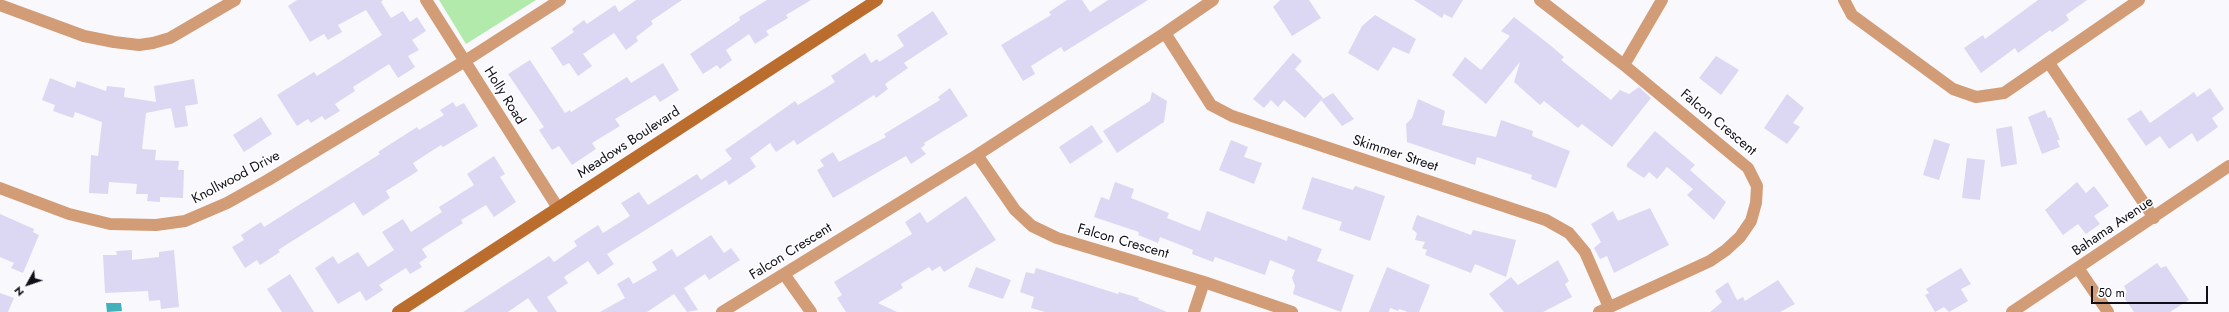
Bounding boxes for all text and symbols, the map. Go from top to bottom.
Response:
street label: Holly Road [480,64,528,128]
street label: Falcon Crescent [1677,86,1759,160]
street label: Meadows Boulevard [575,104,683,182]
street label: Skimmer Street [1350,132,1440,176]
street label: Knollwood Drive [189,148,283,208]
street label: Bahama Avenue [2069,194,2157,260]
street label: Falcon Crescent [747,220,835,284]
street label: Falcon Crescent [1075,221,1171,263]
north arrow [8,264,48,304]
scale bar [2093,278,2210,304]
text: N [10,283,28,300]
text: 50 m [2098,284,2125,302]

